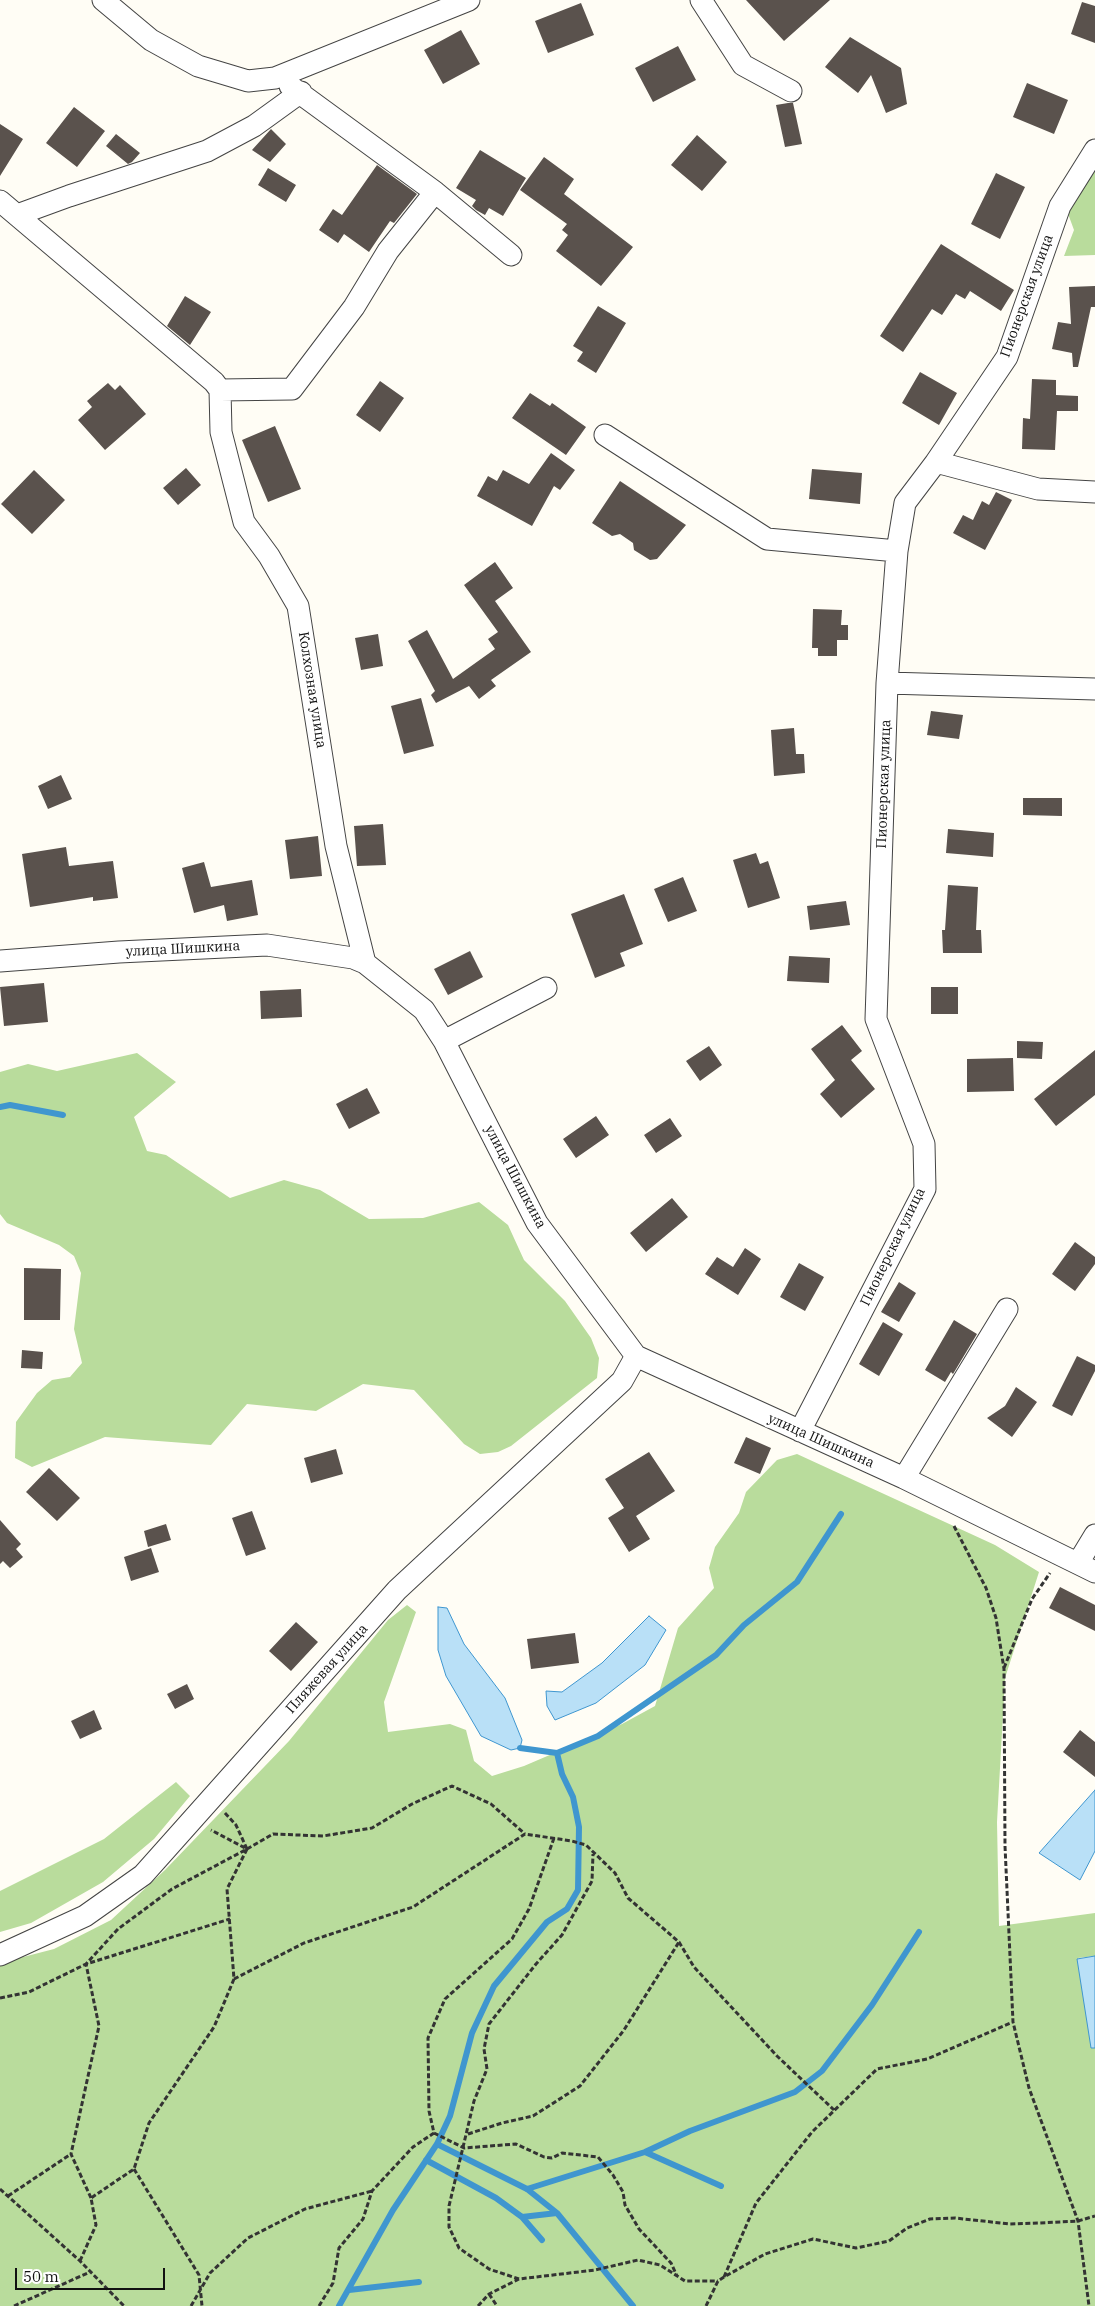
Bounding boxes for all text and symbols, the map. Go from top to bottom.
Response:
street label: Пионерская улица [997,232,1057,360]
street label: Колхозная улица [294,631,330,749]
street label: Пионерская улица [873,719,895,849]
street label: улица Шишкина [125,938,241,960]
street label: улица Шишкина [481,1122,549,1232]
street label: Пионерская улица [857,1185,929,1309]
street label: улица Шишкина [765,1410,877,1472]
street label: Пляжевая улица [282,1621,372,1717]
scale bar [18,2258,168,2290]
text: 50 m [23,2267,59,2286]

